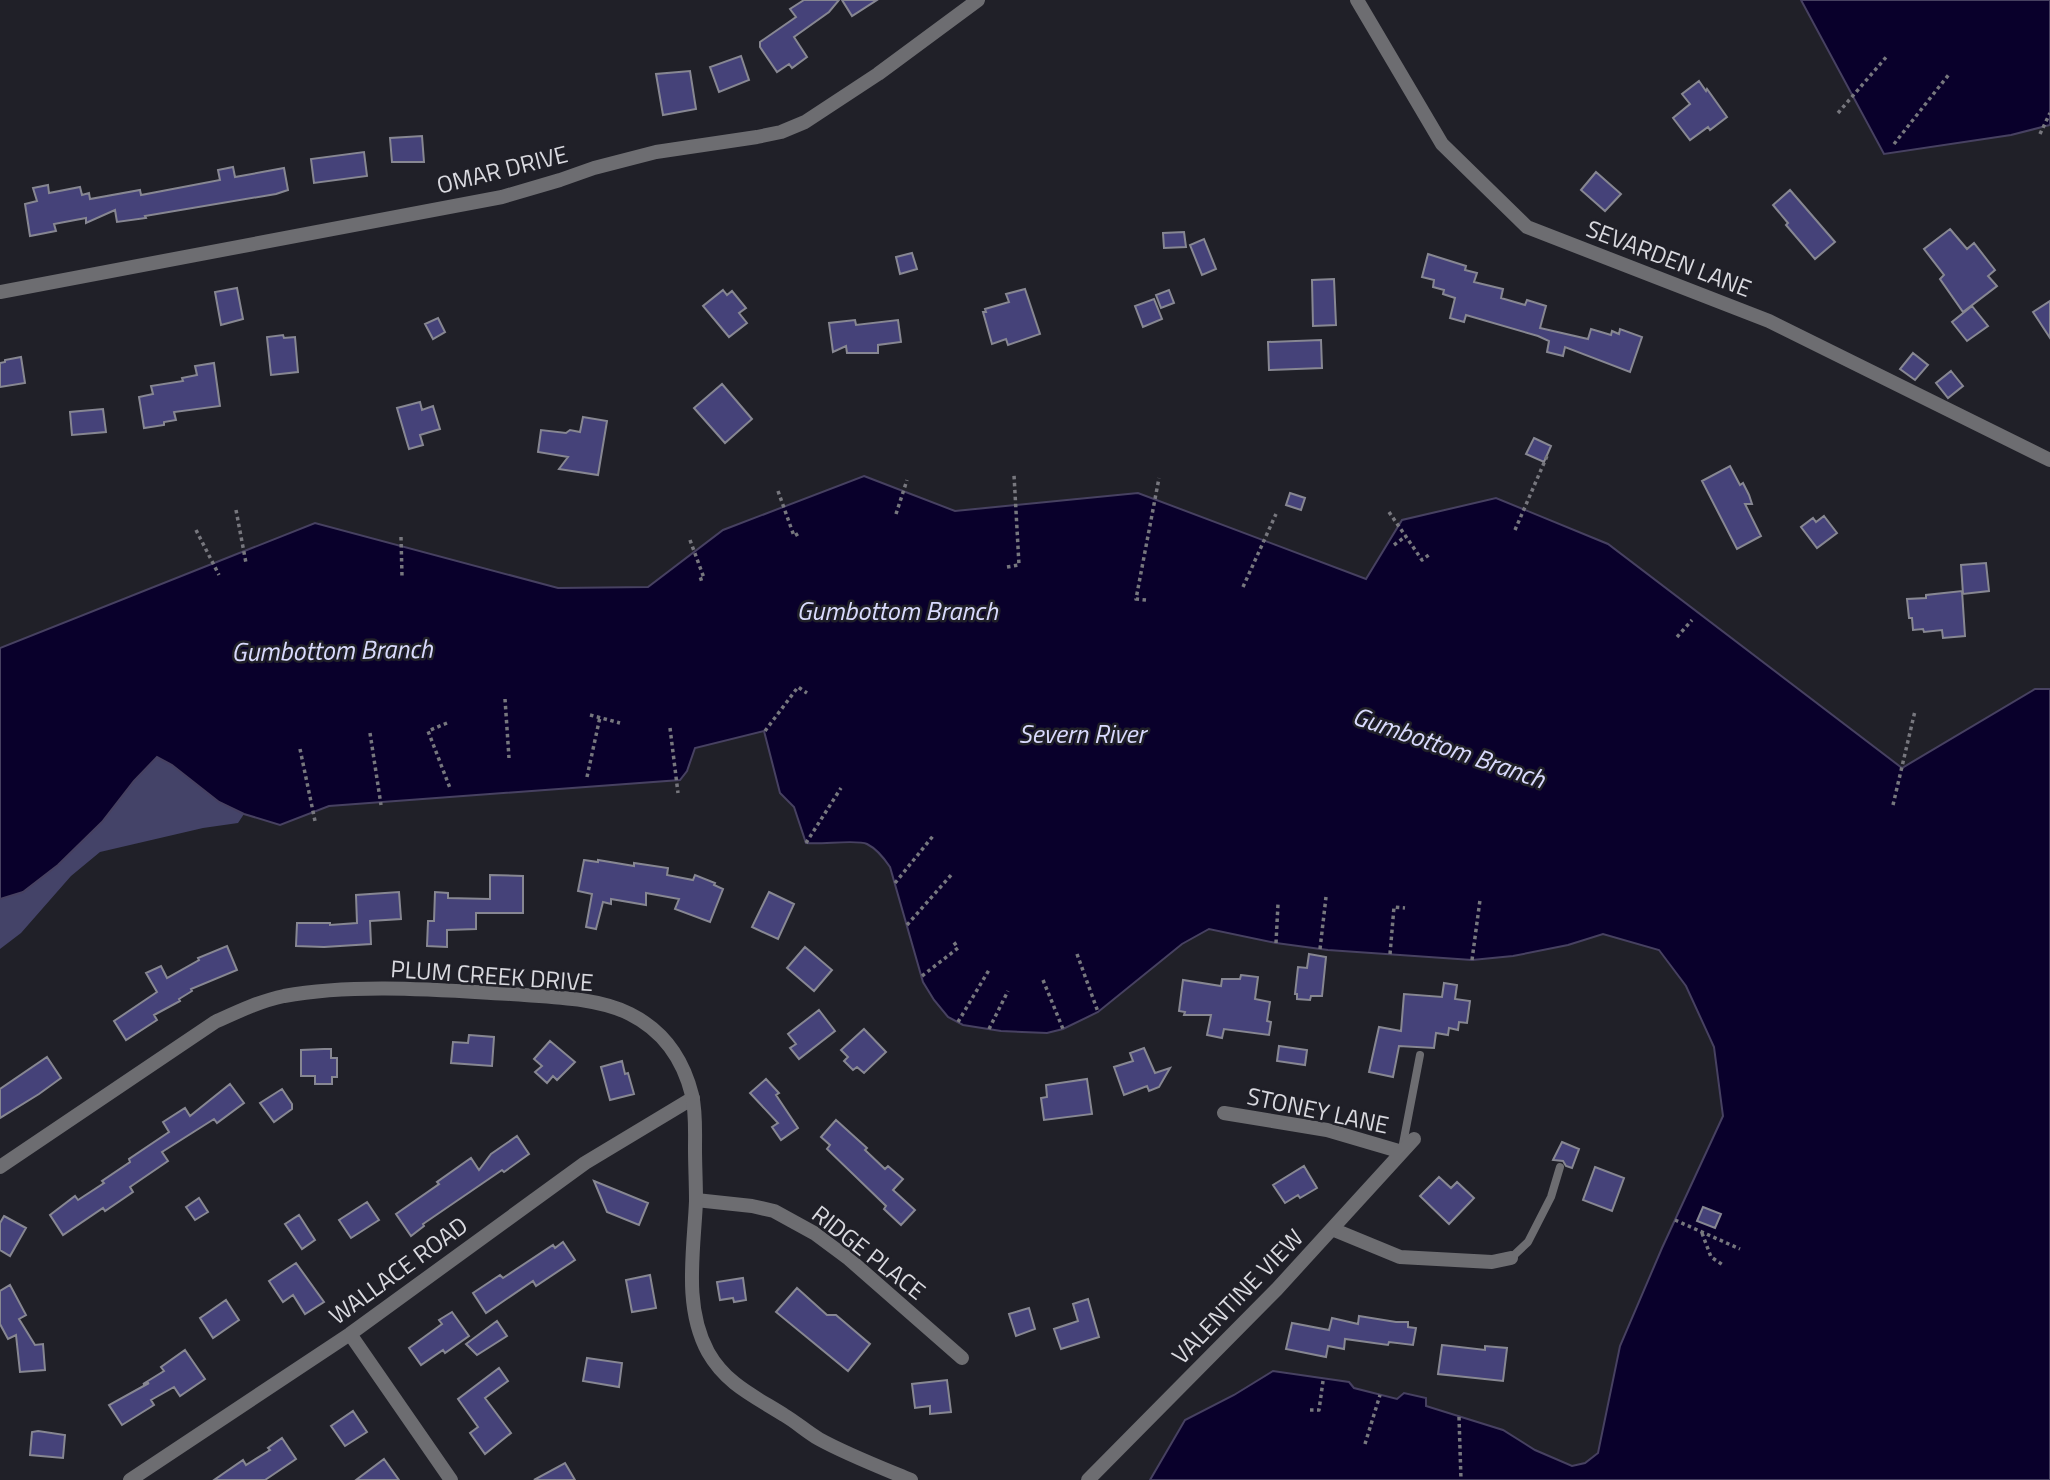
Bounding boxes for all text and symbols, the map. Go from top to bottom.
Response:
street label: OMAR DRIVE [433,135,571,203]
street label: SEVARDEN LANE [1581,210,1757,306]
water label: Gumbottom Branch [796,591,999,630]
water label: Gumbottom Branch [231,629,434,671]
water label: Gumbottom Branch [1348,696,1551,799]
water label: Severn River [1019,714,1148,753]
street label: PLUM CREEK DRIVE [389,950,595,1000]
street label: STONEY LANE [1244,1077,1392,1143]
street label: RIDGE PLACE [804,1196,934,1308]
street label: WALLACE ROAD [321,1207,475,1333]
street label: VALENTINE VIEW [1163,1220,1311,1372]

